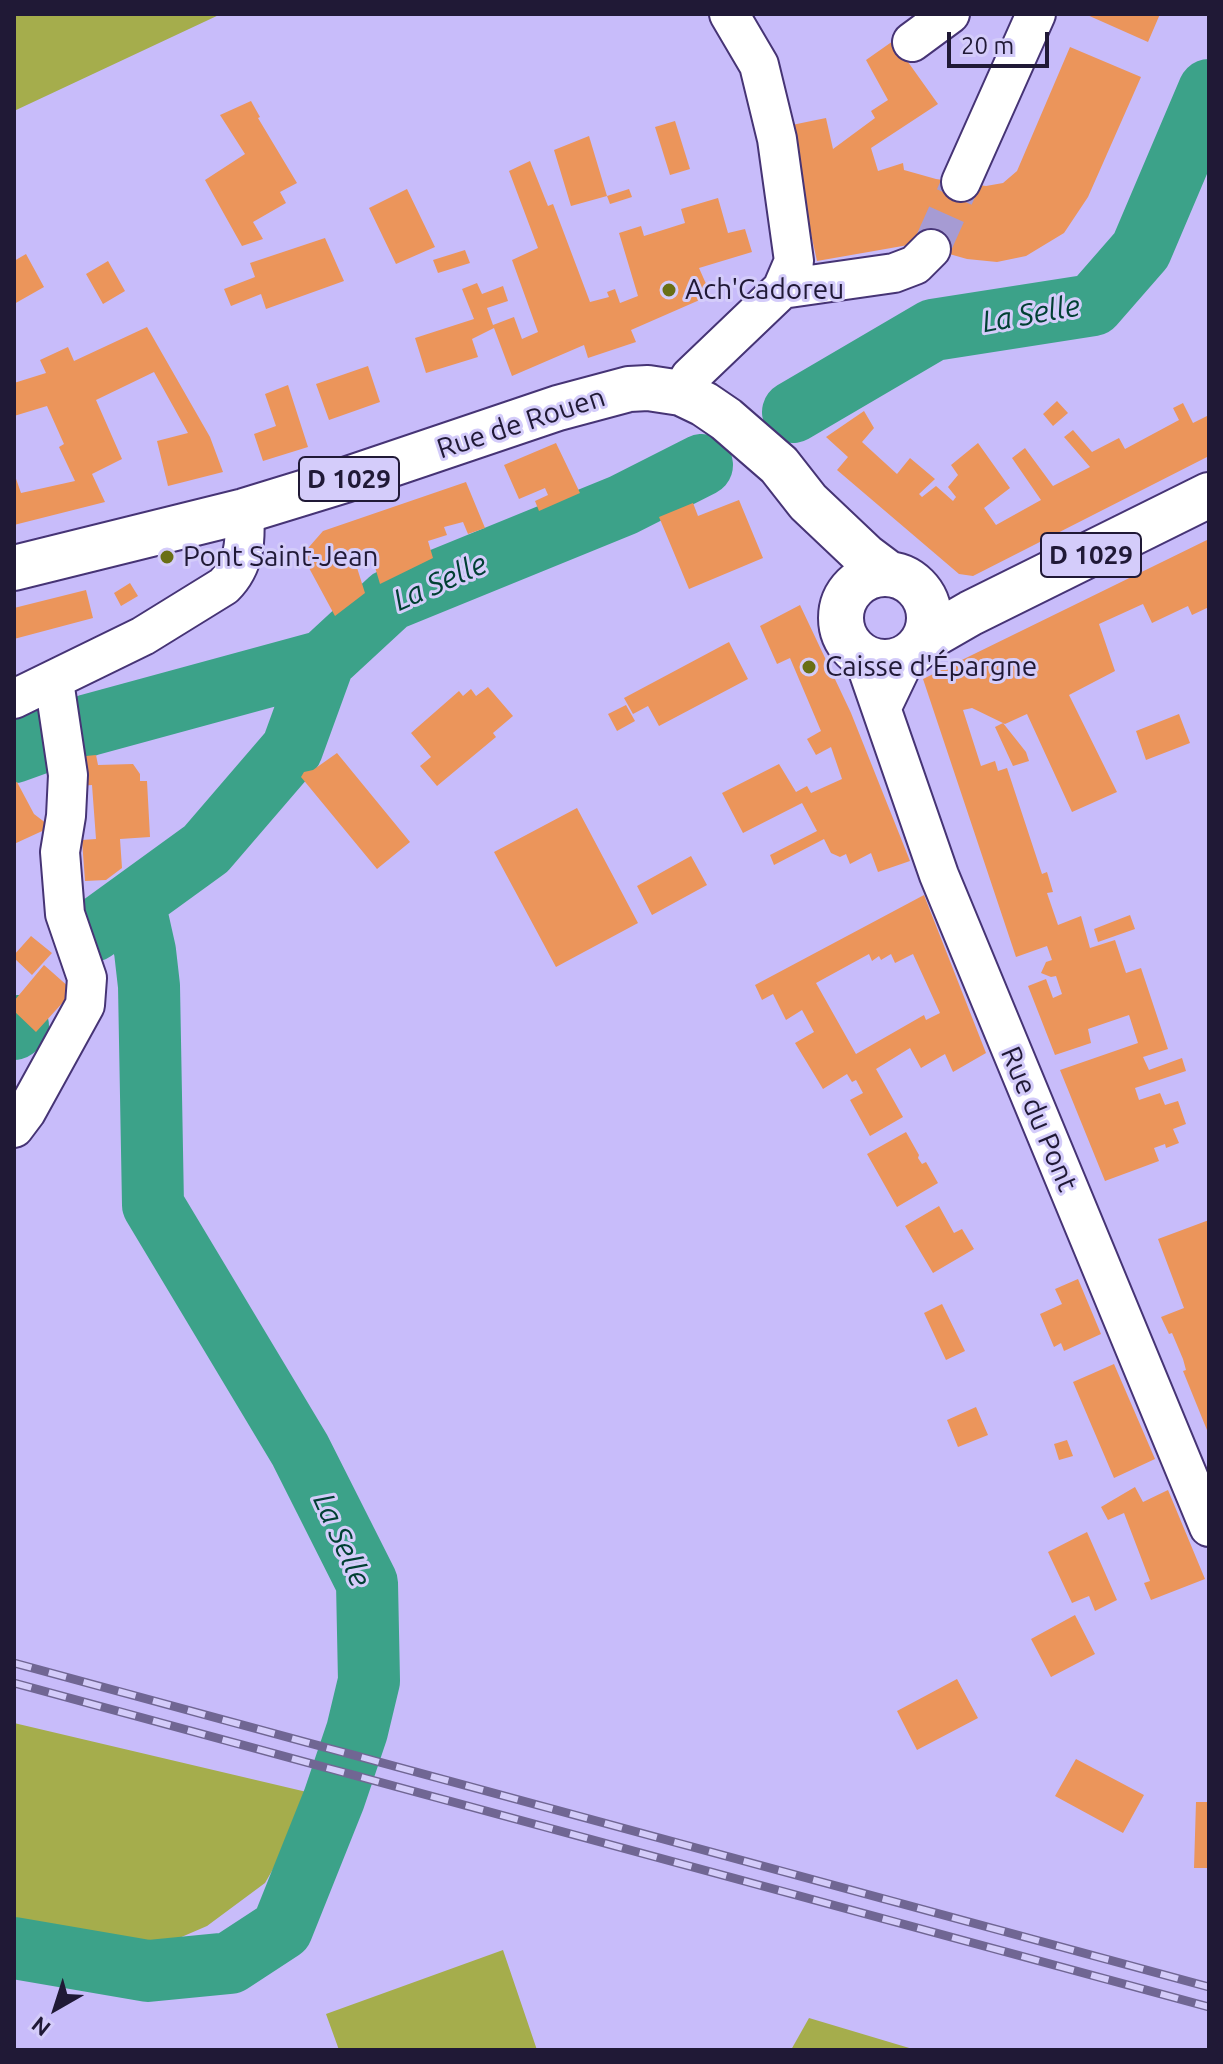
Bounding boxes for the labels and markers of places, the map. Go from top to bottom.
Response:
place label: Ach'Cadoreu [685,273,844,307]
marker: Ach'Cadoreu [660,281,678,299]
place label: Pont Saint-Jean [183,540,379,574]
marker: Pont Saint-Jean [158,548,176,566]
place label: Caisse d'Épargne [825,650,1037,684]
marker: Caisse d'Épargne [800,658,818,676]

